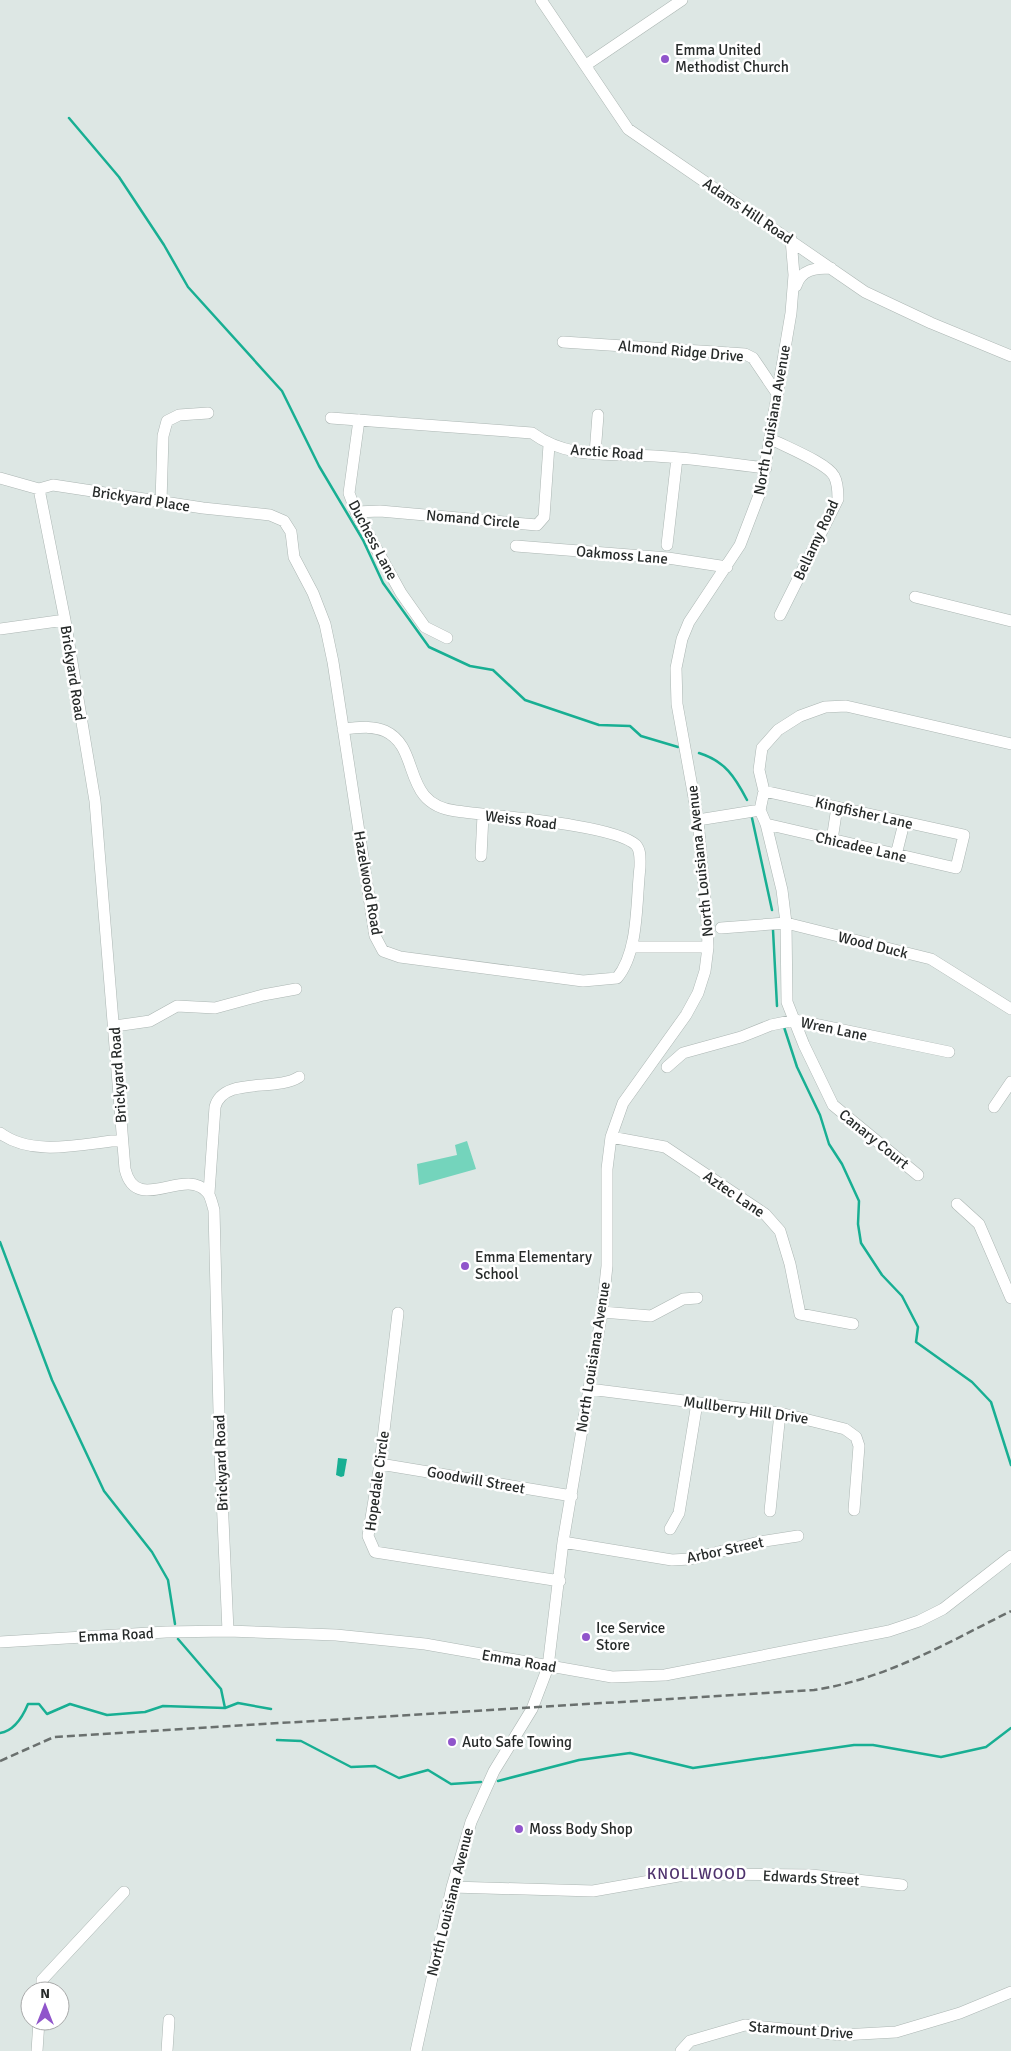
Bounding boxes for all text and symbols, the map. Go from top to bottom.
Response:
place label: Emma United Methodist Church [675,41,789,76]
marker: Emma United Methodist Church [659,53,671,65]
street label: Adams Hill Road [700,174,796,248]
street label: Almond Ridge Drive [617,337,745,365]
street label: North Louisiana Avenue [750,343,794,497]
street label: Arctic Road [570,440,644,464]
street label: Brickyard Place [91,482,191,516]
street label: Duchess Lane [344,497,402,583]
street label: Bellamy Road [789,497,843,583]
street label: Nomand Circle [425,506,521,532]
street label: Oakmoss Lane [575,542,669,568]
street label: Brickyard Road [57,624,89,722]
street label: North Louisiana Avenue [683,784,717,938]
street label: Kingfisher Lane [813,793,915,833]
street label: Weiss Road [484,807,558,833]
street label: Chicadee Lane [814,828,908,866]
street label: Hazelwood Road [350,829,386,937]
street label: Wood Duck [836,928,910,962]
street label: Wren Lane [799,1013,869,1045]
street label: Brickyard Road [106,1026,130,1124]
street label: Canary Court [835,1105,913,1173]
street label: Aztec Lane [700,1167,768,1221]
place label: Emma Elementary School [475,1248,592,1283]
marker: Emma Elementary School [459,1260,471,1272]
street label: North Louisiana Avenue [572,1280,614,1434]
street label: Mullberry Hill Drive [682,1392,810,1428]
street label: Brickyard Road [210,1414,232,1512]
street label: Hopedale Circle [361,1430,393,1532]
street label: Goodwill Street [426,1463,526,1497]
street label: Arbor Street [685,1533,765,1567]
place label: Ice Service Store [596,1619,665,1654]
street label: Emma Road [78,1624,154,1646]
marker: Ice Service Store [580,1631,592,1643]
street label: Emma Road [480,1646,558,1676]
place label: Auto Safe Towing [462,1733,572,1751]
marker: Auto Safe Towing [446,1736,458,1748]
place label: Moss Body Shop [529,1820,633,1838]
marker: Moss Body Shop [513,1823,525,1835]
street label: North Louisiana Avenue [423,1826,477,1978]
district label: KNOLLWOOD [647,1864,747,1884]
street label: Edwards Street [762,1866,860,1890]
north arrow [20,1981,70,2031]
text: N [40,1985,50,2002]
street label: Starmount Drive [748,2017,854,2043]

